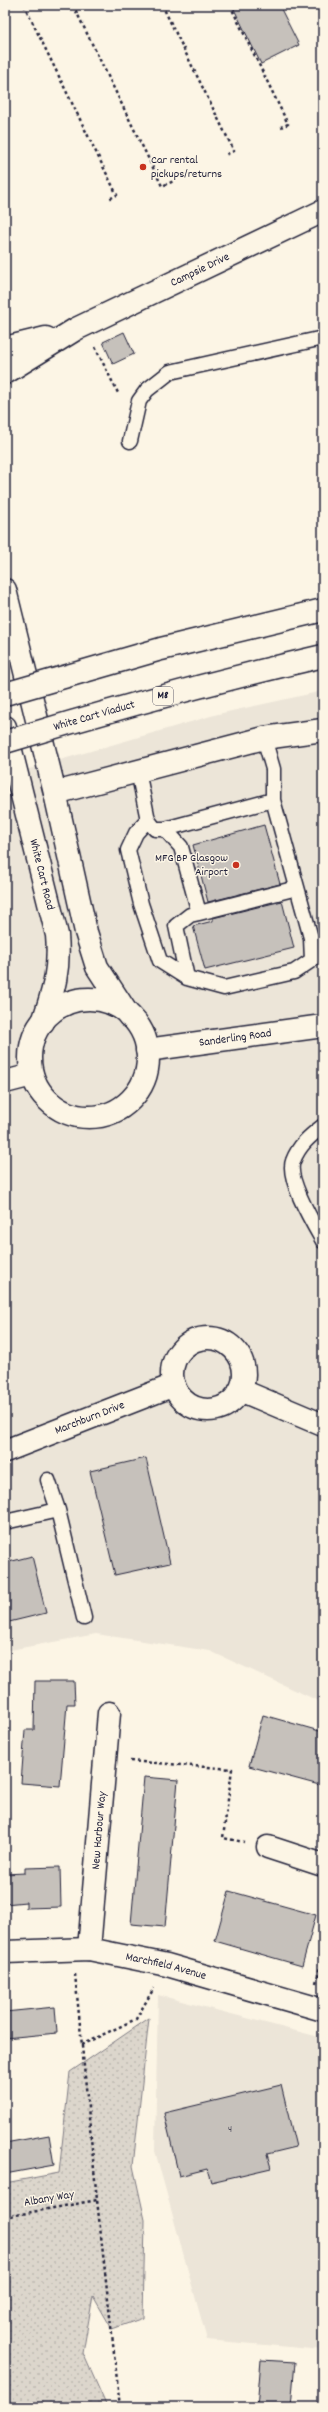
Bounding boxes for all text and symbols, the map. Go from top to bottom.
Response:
place label: Car rental pickups/returns [151,152,222,183]
marker: Car rental pickups/returns [138,162,148,172]
street label: Campsie Drive [168,248,233,291]
road number: M8 [153,687,173,705]
street label: White Cart Viaduct [51,696,137,736]
street label: White Cart Road [25,837,59,912]
place label: MFG BP Glasgow Airport [155,850,229,881]
marker: MFG BP Glasgow Airport [231,860,241,870]
street label: Sanderling Road [198,1025,272,1051]
street label: Marchburn Drive [52,1397,127,1439]
street label: New Harbour Way [87,1790,111,1870]
street label: Marchfield Avenue [124,1948,208,1984]
house number: 4 [228,2123,232,2137]
street label: Albany Way [23,2186,77,2212]

